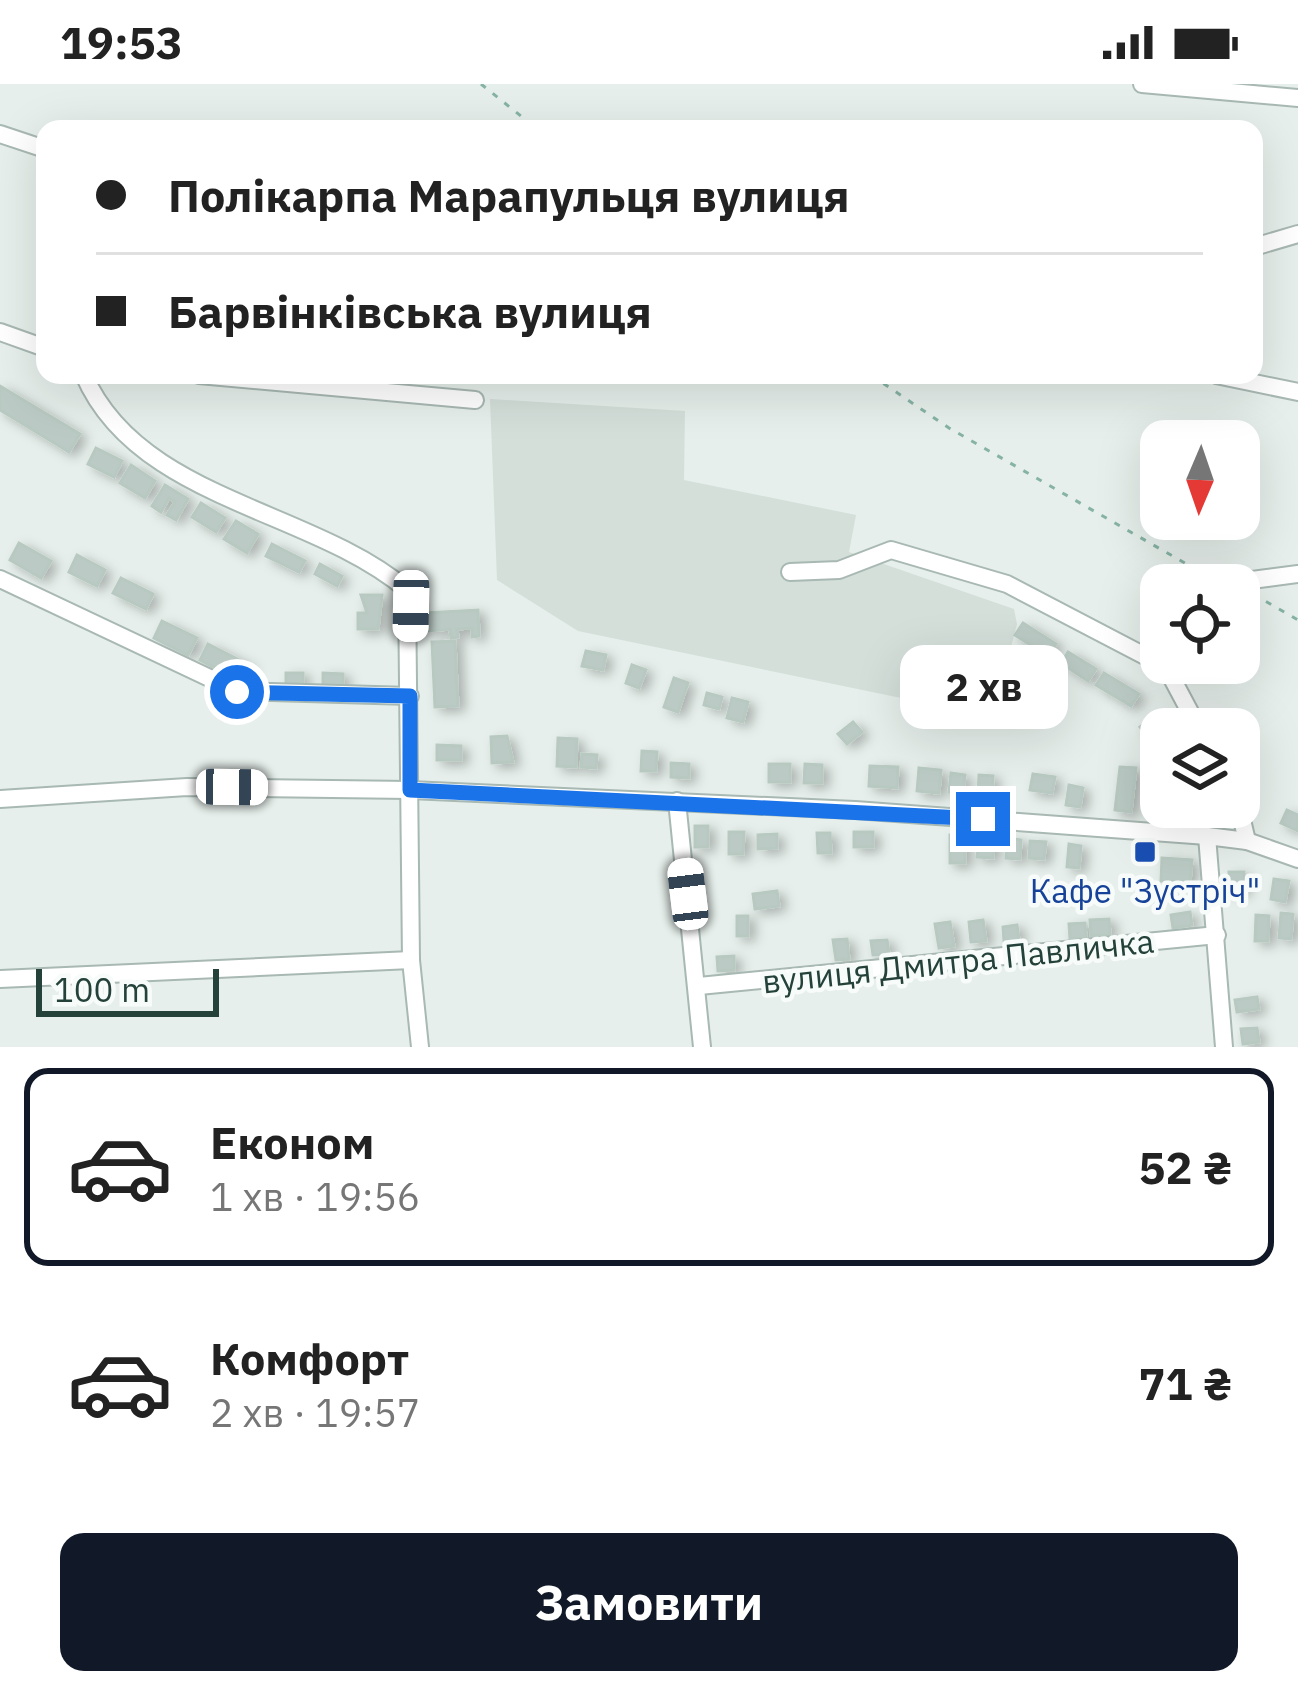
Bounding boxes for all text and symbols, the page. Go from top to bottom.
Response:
text: 19:53 [60,13,183,71]
text: Полікарпа Марапульця вулиця [168,166,850,224]
text: Барвінківська вулиця [168,282,652,340]
north arrow [1140,420,1260,540]
map controls [1140,420,1260,828]
button: locate [1140,564,1260,684]
car [392,570,430,642]
callout: 2 хв [899,645,1067,729]
text: 2 хв [946,661,1022,712]
route start [210,665,264,719]
button: layers [1140,708,1260,828]
car [196,768,268,806]
route end [956,792,1010,846]
marker: Кафе "Зустріч" [1132,839,1158,865]
car [666,856,710,932]
place label: Кафе "Зустріч" [1030,869,1260,912]
street label: вулиця Дмитра Павличка [760,919,1156,1002]
scale bar [36,963,219,1016]
text: 100 m [54,968,150,1011]
icon: car [66,1113,174,1221]
text: Економ [210,1113,374,1171]
text: 52 ₴ [1138,1138,1232,1196]
text: 1 хв · 19:56 [210,1171,420,1222]
icon: car [66,1329,174,1437]
text: Комфорт [210,1329,409,1387]
text: 71 ₴ [1138,1354,1232,1412]
text: 2 хв · 19:57 [210,1387,420,1438]
button: Замовити [60,1533,1238,1671]

